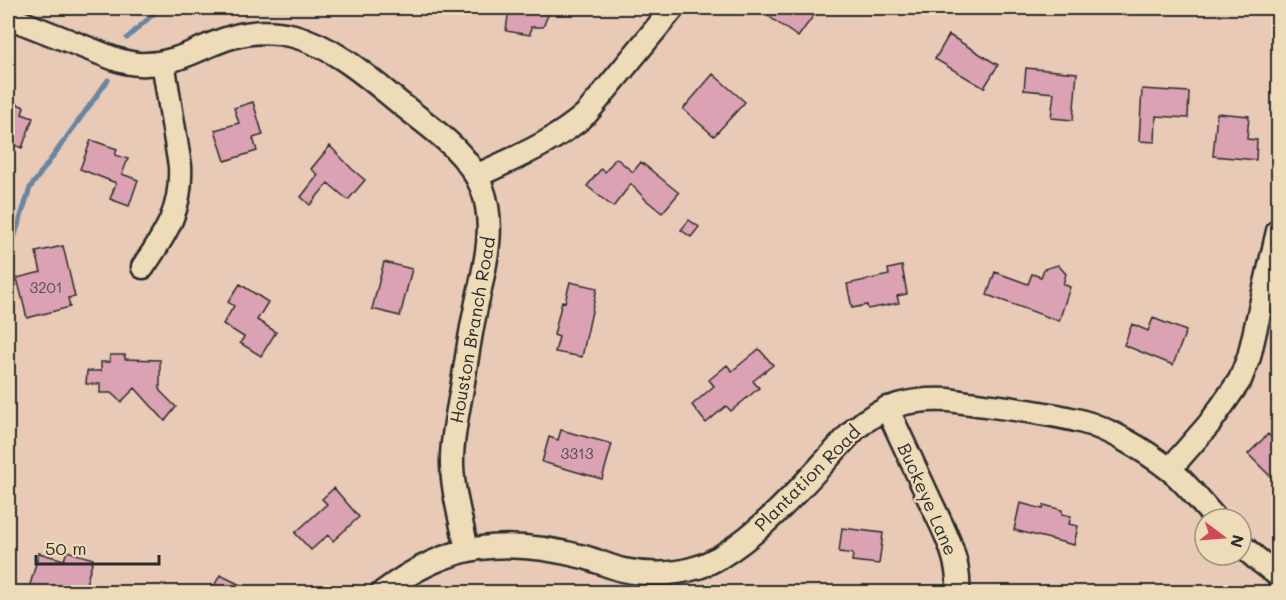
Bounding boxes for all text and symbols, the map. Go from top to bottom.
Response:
street label: Houston Branch Road [444,235,500,425]
house number: 3201 [29,277,63,297]
street label: Plantation Road [749,420,865,536]
street label: Buckeye Lane [893,439,963,559]
house number: 3313 [560,443,594,463]
north arrow [1193,507,1253,567]
scale bar [36,528,159,566]
text: N [1226,533,1250,550]
text: 50 m [45,536,87,560]

